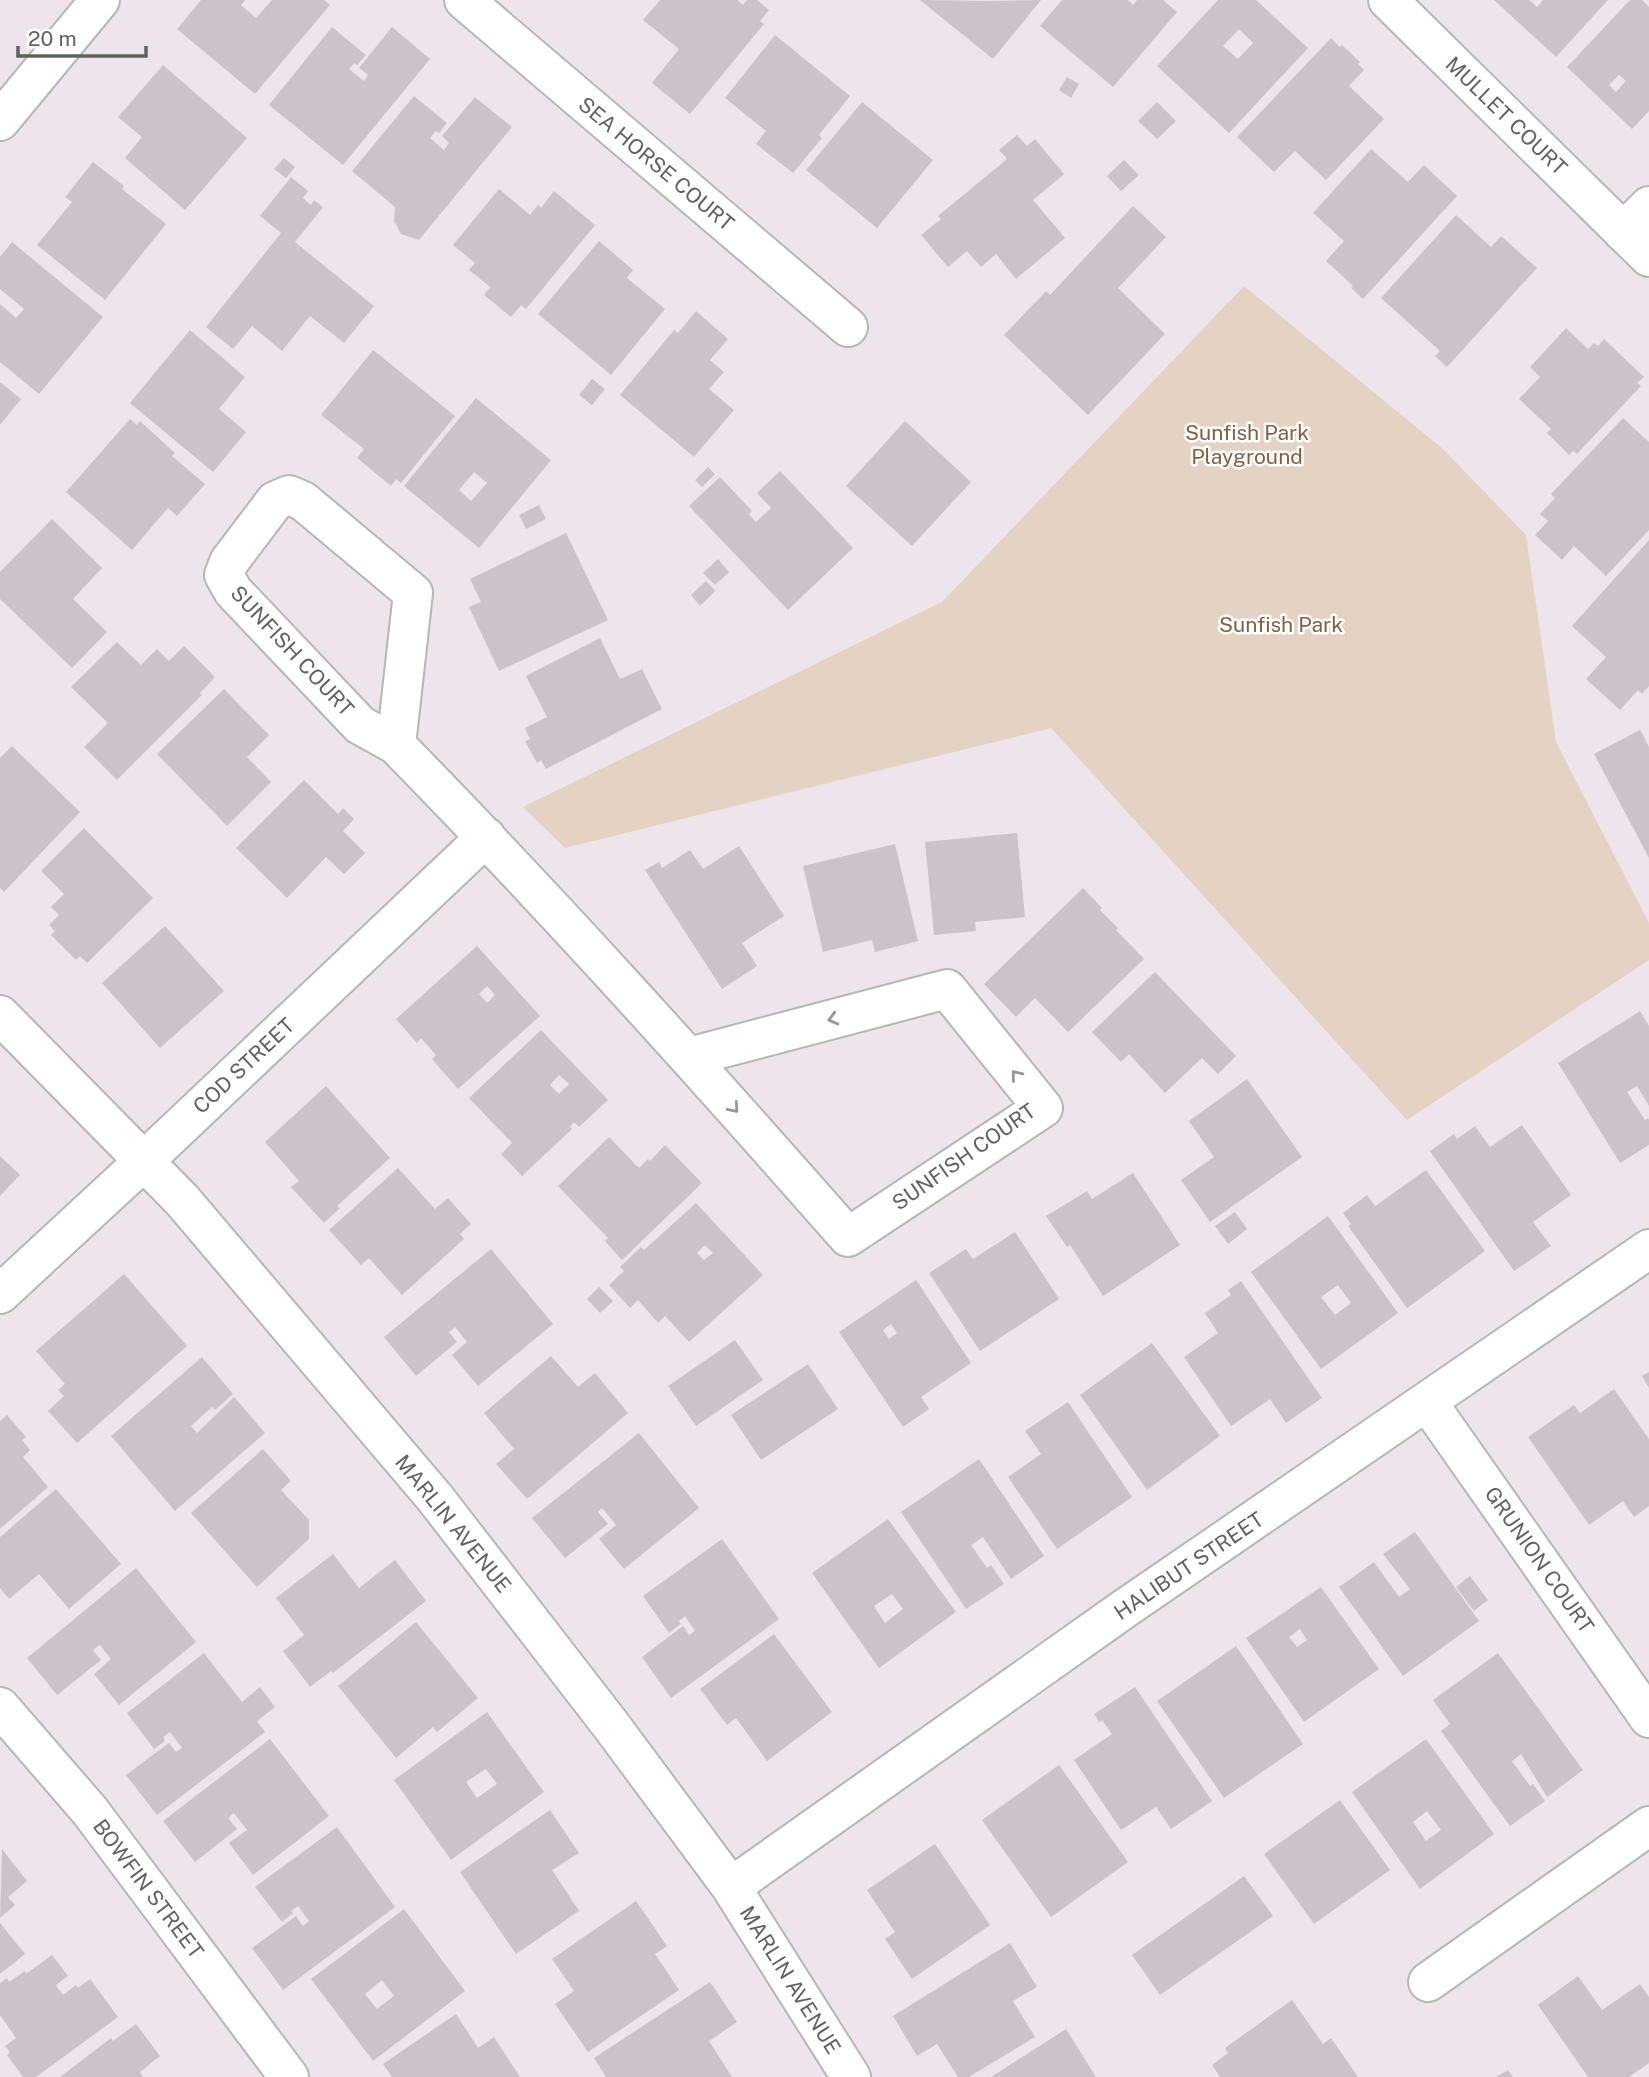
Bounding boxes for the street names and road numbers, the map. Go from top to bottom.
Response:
street label: MULLET COURT [1440,51,1572,180]
street label: SEA HORSE COURT [574,91,739,236]
street label: SUNFISH COURT [226,580,359,721]
street label: COD STREET [188,1013,299,1119]
street label: SUNFISH COURT [887,1098,1040,1215]
street label: MARLIN AVENUE [390,1450,517,1598]
street label: GRUNION COURT [1480,1482,1599,1638]
street label: HALIBUT STREET [1109,1506,1268,1625]
street label: BOWFIN STREET [88,1814,209,1963]
street label: MARLIN AVENUE [735,1901,846,2058]

